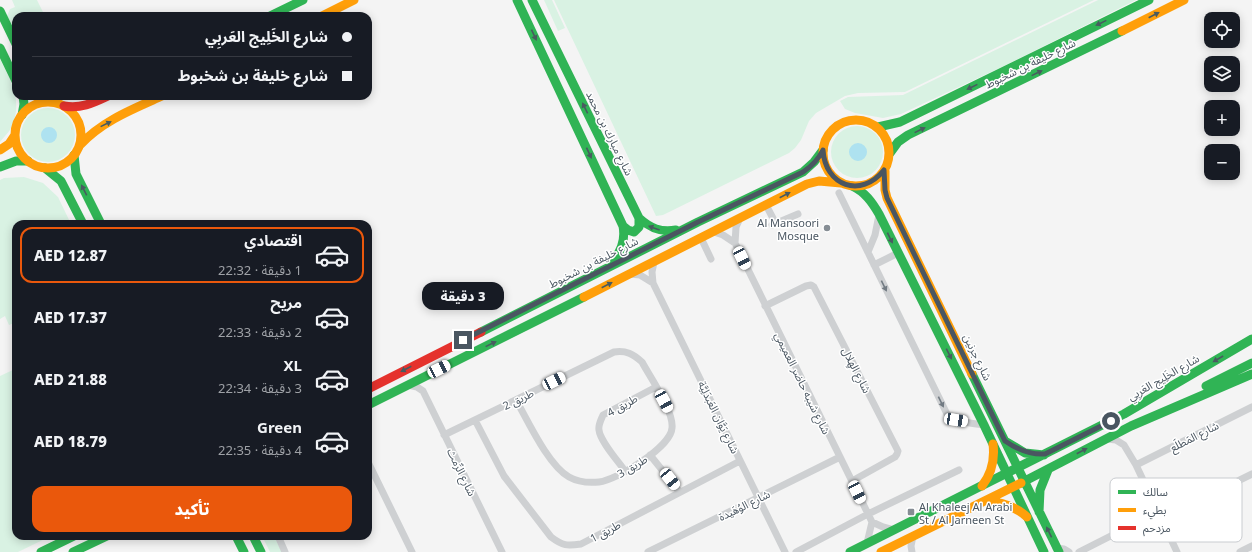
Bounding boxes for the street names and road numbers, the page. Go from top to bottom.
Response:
street label: شارع خليفة بن شخبوط [982,34,1079,92]
street label: شارع مبارك بن محمد [582,88,637,179]
street label: شارع خليفة بن شخبوط [546,233,641,292]
street label: شارع شيبه حاضر العميمي [769,329,834,438]
street label: شارع جرنين [959,331,996,383]
street label: شارع الهِلال [838,345,875,396]
street label: شارع الخَلِيج العَربِي [1124,350,1203,406]
street label: شارع يَوَّان العَبدَلِيَّة [694,378,743,457]
street label: طريق 2 [500,385,536,413]
street label: طريق 4 [604,390,640,420]
street label: شارع المَطلَع [1167,417,1222,456]
street label: شارع الرِّمث [443,446,480,499]
street label: طريق 3 [614,451,650,481]
street label: شارع الوُهَيدة [716,486,773,525]
street label: طريق 1 [587,517,623,545]

